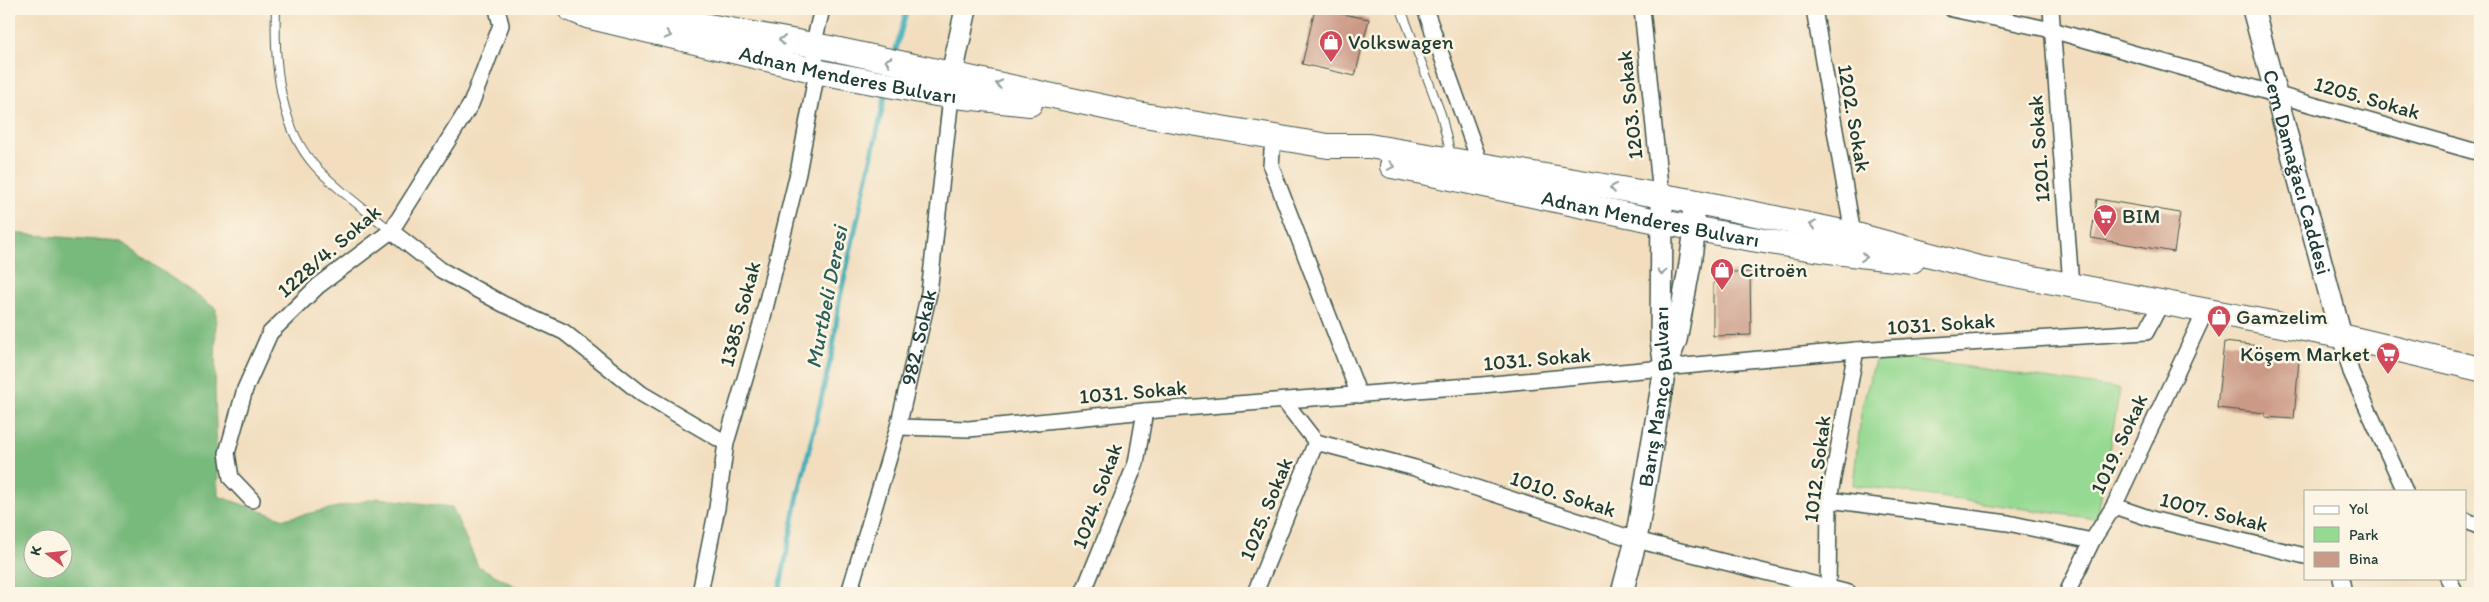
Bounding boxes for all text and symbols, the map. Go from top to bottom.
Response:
one-way arrow [663,29,672,40]
shop icon: Volkswagen [1318,29,1344,63]
place label: Volkswagen [1348,29,1454,54]
one-way arrow [778,35,787,46]
street label: Adnan Menderes Bulvarı [737,40,958,108]
street label: 1203. Sokak [1611,49,1648,161]
one-way arrow [884,56,893,67]
street label: 1202. Sokak [1833,62,1876,174]
street label: Cem Damağacı Caddesi [2258,67,2337,277]
street label: 1205. Sokak [2311,70,2423,125]
one-way arrow [994,79,1003,90]
street label: 1201. Sokak [2022,94,2055,204]
one-way arrow [1387,160,1396,171]
one-way arrow [1609,184,1617,194]
street label: Adnan Menderes Bulvarı [1540,185,1761,252]
street label: 1228/4. Sokak [272,199,386,302]
supermarket icon: BIM [2092,203,2118,237]
place label: BIM [2122,203,2160,228]
water label: Murtbeli Deresi [799,221,854,371]
one-way arrow [1808,221,1817,231]
one-way arrow [1860,251,1868,262]
shop icon: Citroën [1709,257,1735,291]
place label: Citroën [1740,257,1807,282]
street label: 1385. Sokak [713,258,766,369]
one-way arrow [1657,268,1667,276]
street label: 982. Sokak [895,287,942,388]
shop icon: Gamzelim [2206,304,2232,338]
place label: Gamzelim [2236,304,2328,329]
street label: Barış Manço Bulvarı [1632,306,1677,489]
street label: 1031. Sokak [1886,307,1996,340]
street label: 1031. Sokak [1482,341,1592,376]
place label: Köşem Market [2240,341,2370,366]
supermarket icon: Köşem Market [2375,341,2401,375]
street label: 1031. Sokak [1078,374,1188,409]
street label: 1019. Sokak [2084,389,2153,498]
street label: 1012. Sokak [1798,414,1836,524]
street label: 1024. Sokak [1066,439,1127,552]
street label: 1025. Sokak [1234,453,1298,564]
street label: 1010. Sokak [1507,465,1619,522]
street label: 1007. Sokak [2158,486,2271,537]
legend [2304,490,2466,580]
text: Yol [2349,500,2369,518]
text: Park [2349,526,2379,544]
north arrow [22,530,72,580]
text: K [27,543,46,557]
text: Bina [2349,550,2379,568]

